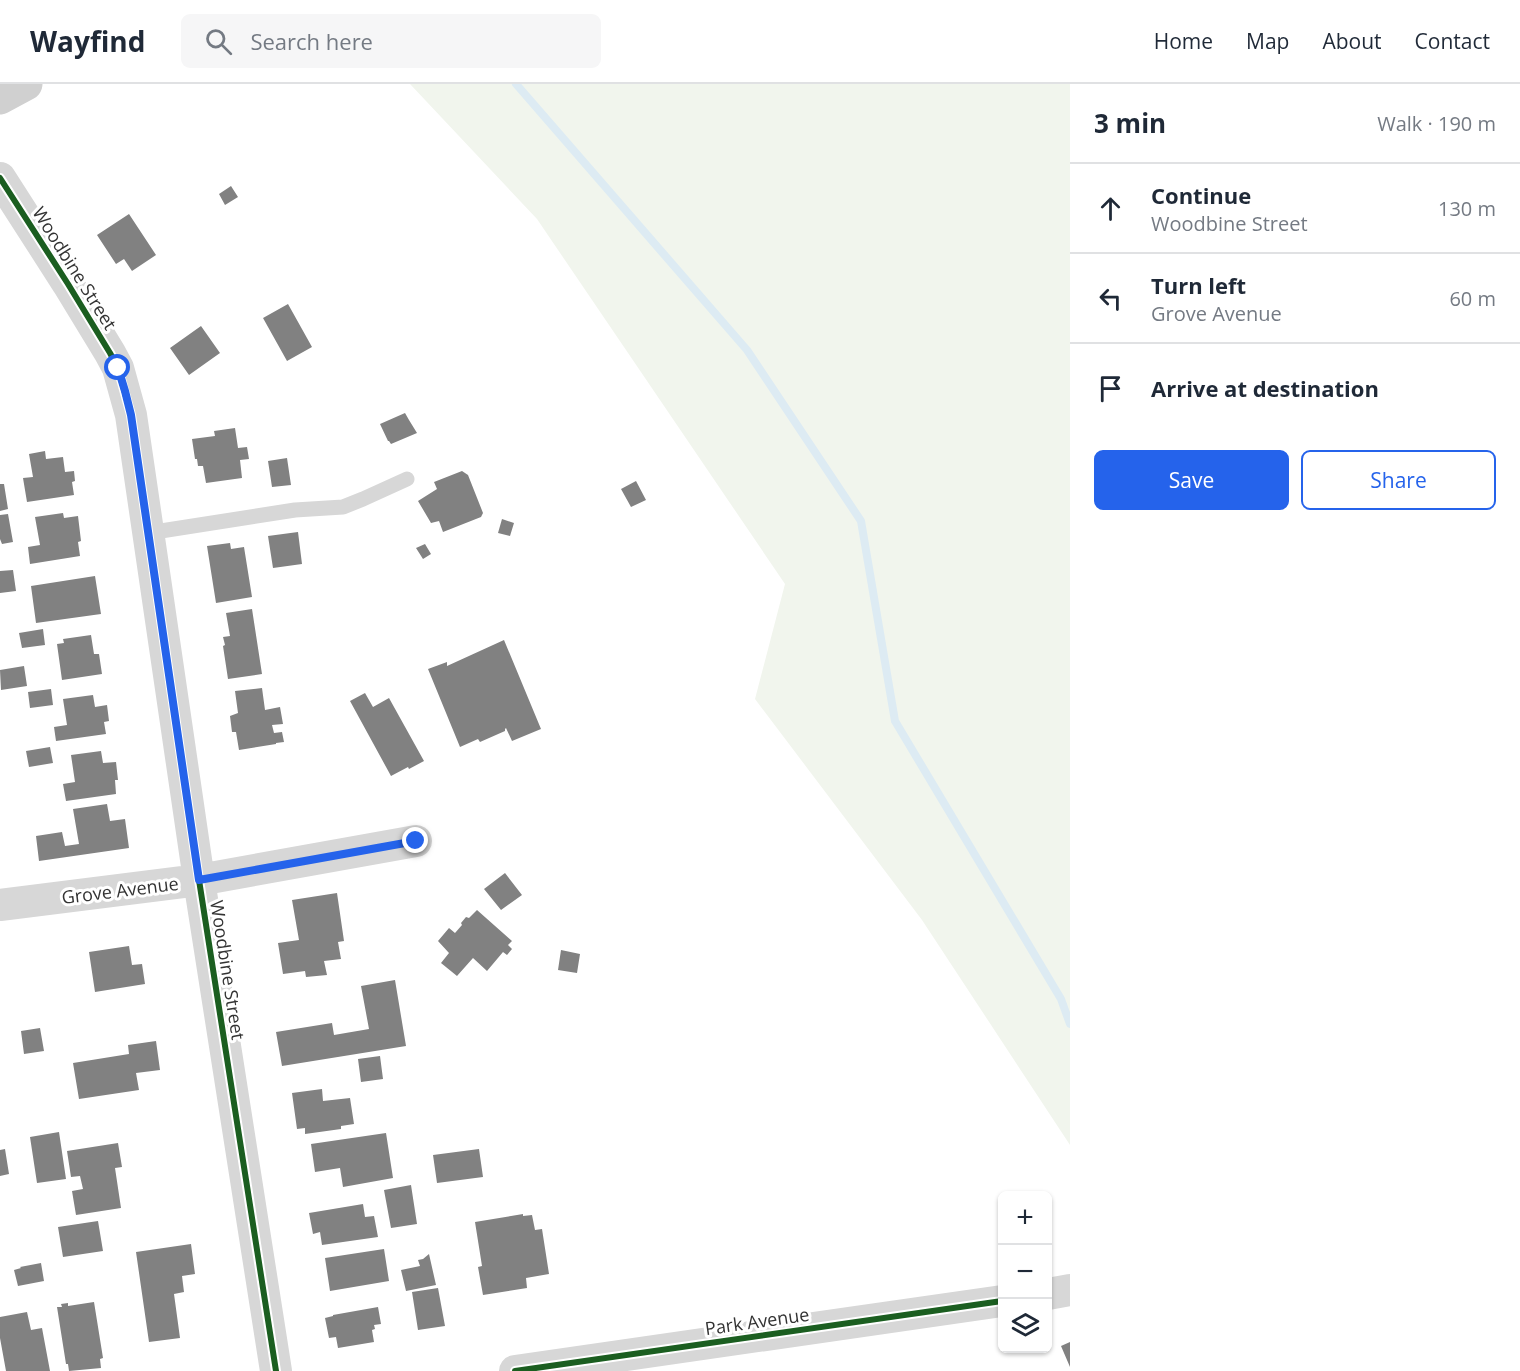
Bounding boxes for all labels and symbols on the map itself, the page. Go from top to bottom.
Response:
street label: Woodbine Street [27,202,123,334]
route start [104,354,130,380]
route end [402,827,428,853]
street label: Grove Avenue [60,871,180,909]
street label: Woodbine Street [205,899,251,1041]
street label: Park Avenue [703,1302,811,1340]

